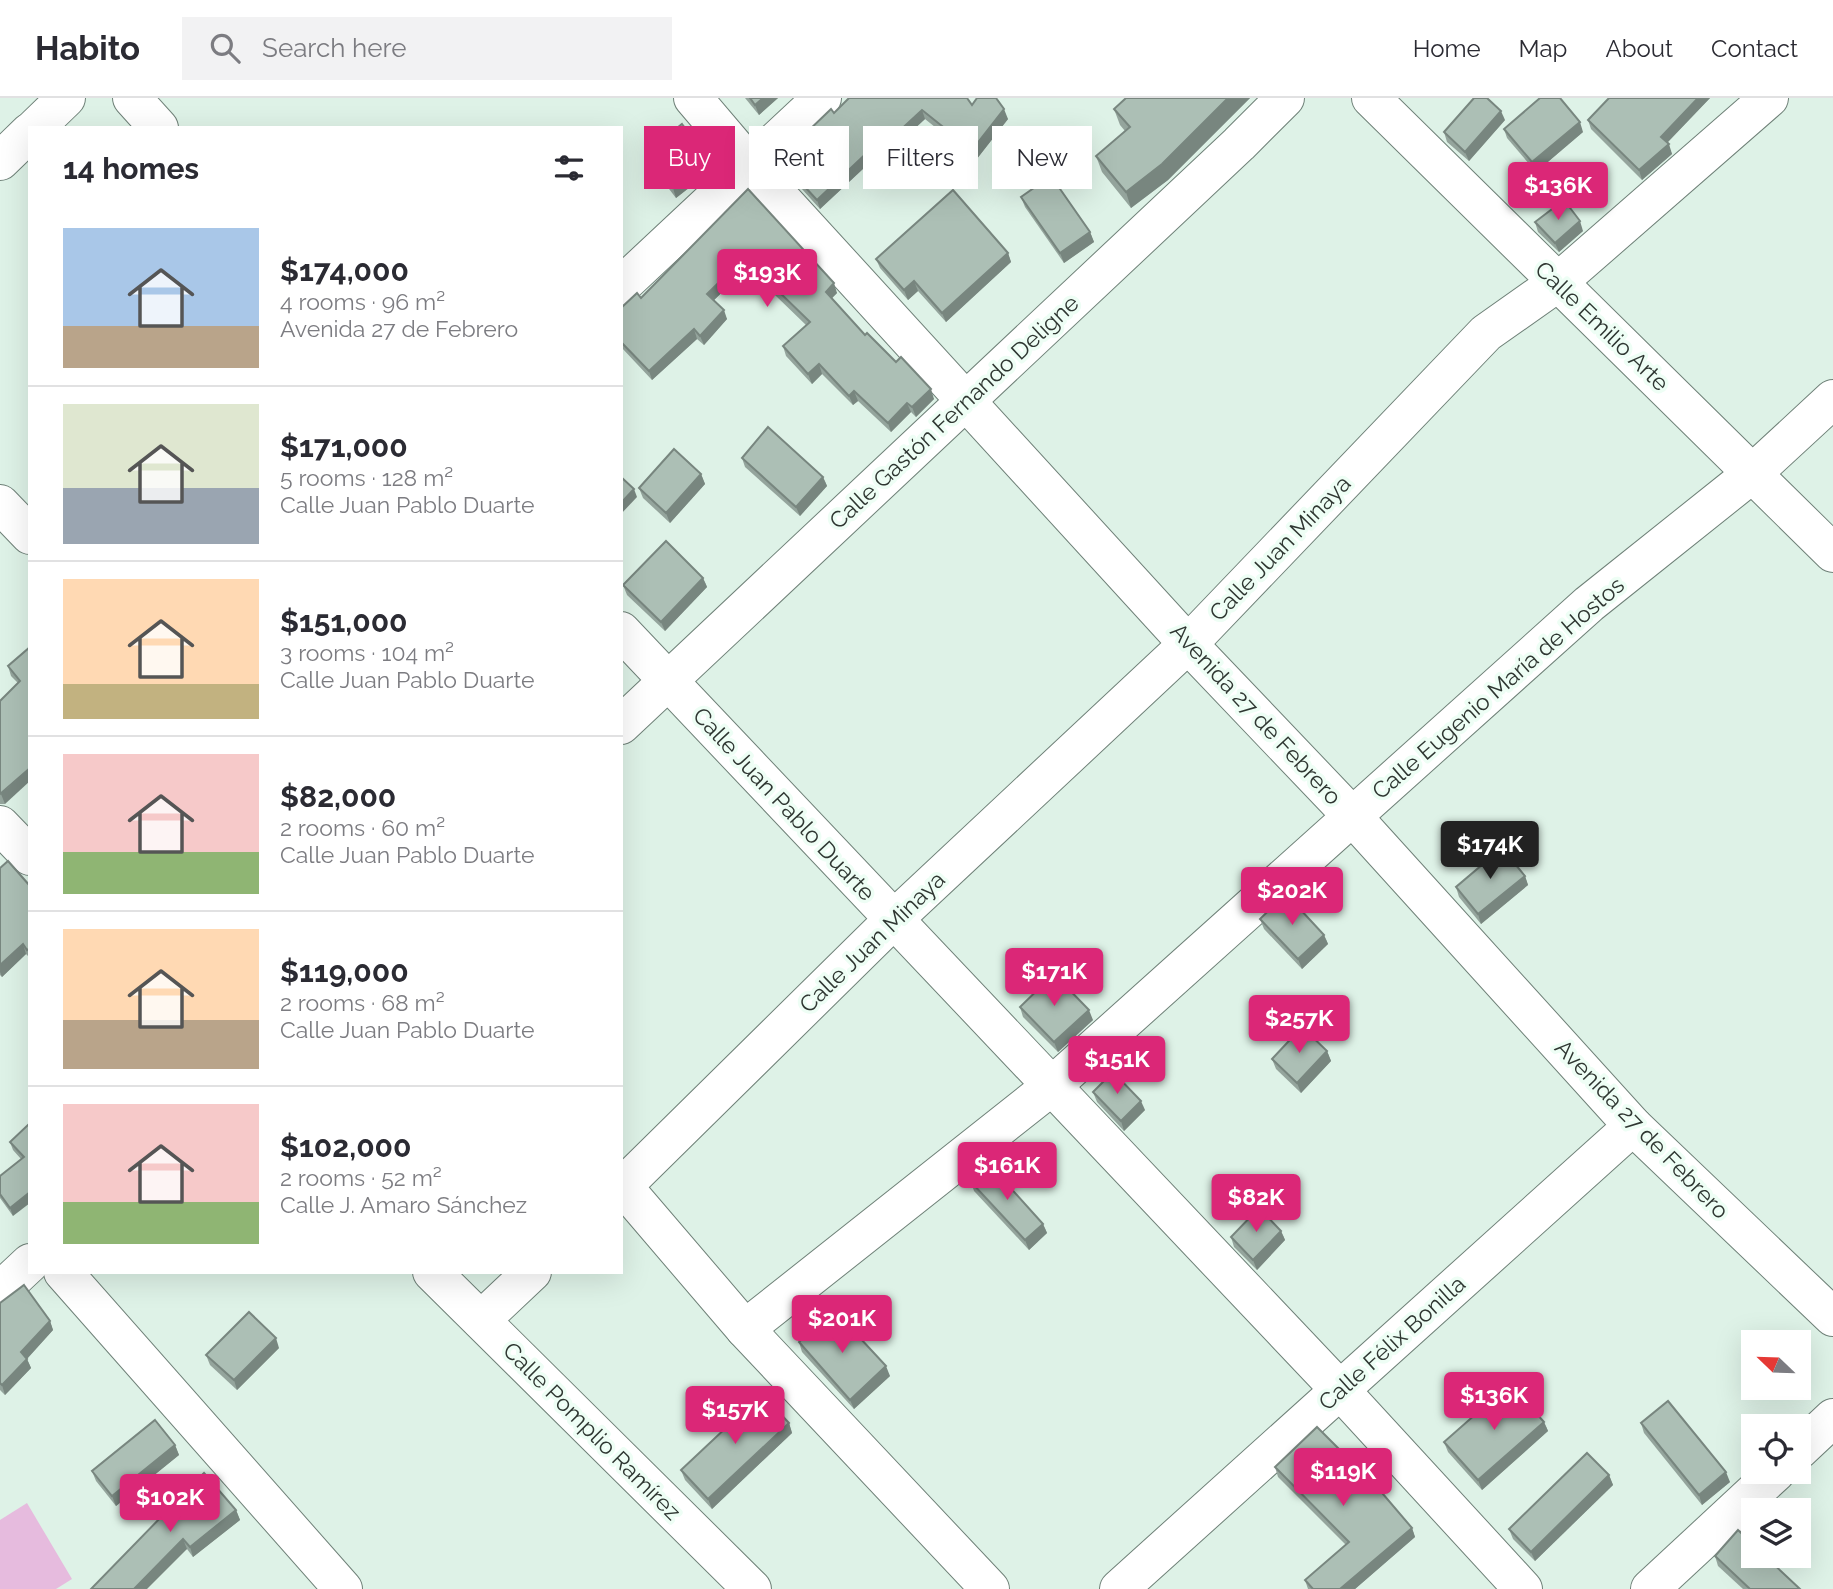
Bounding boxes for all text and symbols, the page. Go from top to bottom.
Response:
search box [182,17,672,80]
text: Habito [35,29,140,68]
icon: search [206,29,244,67]
text: Search here [262,33,406,63]
text: Home [1413,34,1481,63]
text: Map [1519,34,1567,63]
text: About [1605,34,1673,63]
text: Contact [1711,34,1798,63]
chip: Buy [644,126,735,189]
chip: Rent [749,126,849,189]
chip: Filters [863,126,978,189]
chip: New [992,126,1092,189]
icon: filters [550,149,588,187]
text: 14 homes [63,151,199,186]
pin: $136K [1509,162,1607,222]
text: $136K [1524,171,1592,198]
pin: $193K [718,250,816,309]
text: $174,000 [280,253,409,288]
street label: Calle Emilio Arte [1530,255,1675,396]
icon: home [119,256,203,340]
text: $193K [733,258,801,285]
text: 4 rooms · 96 m² [280,288,445,315]
street label: Calle Gastón Fernando Deligne [824,289,1084,534]
text: Avenida 27 de Febrero [280,315,518,342]
text: $171,000 [280,429,408,464]
icon: home [119,432,203,516]
text: 5 rooms · 128 m² [280,464,453,491]
street label: Calle Juan Minaya [1203,469,1356,626]
text: Calle Juan Pablo Duarte [280,491,534,518]
street label: Calle Eugenio María de Hostos [1366,571,1629,804]
text: $151,000 [280,604,408,639]
icon: home [119,607,203,691]
street label: Avenida 27 de Febrero [1165,617,1347,810]
text: 3 rooms · 104 m² [280,639,454,666]
text: Calle Juan Pablo Duarte [280,666,534,693]
street label: Calle Juan Pablo Duarte [688,701,881,906]
text: $82,000 [280,779,396,814]
icon: home [119,782,203,866]
text: 2 rooms · 60 m² [280,814,445,841]
pin: $174K [1441,822,1539,881]
text: $174K [1457,830,1523,857]
text: Calle Juan Pablo Duarte [280,841,534,868]
street label: Calle Juan Minaya [793,865,950,1018]
pin: $202K [1243,868,1341,927]
text: $202K [1257,876,1327,903]
pin: $171K [1005,948,1103,1008]
text: $119,000 [280,954,409,989]
icon: home [119,957,203,1041]
text: $171K [1021,957,1087,984]
text: 2 rooms · 68 m² [280,989,445,1016]
pin: $257K [1250,996,1348,1055]
text: $257K [1265,1004,1333,1031]
text: Calle Juan Pablo Duarte [280,1016,534,1043]
street label: Avenida 27 de Febrero [1550,1034,1735,1224]
pin: $151K [1068,1037,1166,1096]
text: $151K [1084,1045,1150,1072]
text: $102,000 [280,1129,411,1164]
icon: home [119,1132,203,1216]
pin: $161K [958,1142,1056,1202]
text: $161K [974,1151,1040,1178]
text: 2 rooms · 52 m² [280,1164,442,1191]
pin: $82K [1215,1174,1297,1234]
text: $82K [1228,1183,1284,1210]
text: Calle J. Amaro Sánchez [280,1191,527,1218]
street label: Calle Félix Bonilla [1313,1270,1470,1415]
pin: $201K [793,1296,891,1355]
text: $201K [808,1304,876,1331]
north arrow [1741,1330,1811,1400]
map controls [1741,1330,1811,1568]
street label: Calle Pomplio Ramírez [498,1336,687,1525]
pin: $136K [1445,1372,1543,1432]
text: $136K [1460,1381,1528,1408]
pin: $157K [686,1386,784,1446]
text: $157K [702,1395,768,1422]
button: locate [1741,1414,1811,1484]
pin: $119K [1294,1448,1392,1508]
text: $119K [1310,1457,1376,1484]
pin: $102K [121,1474,219,1534]
text: $102K [136,1483,204,1510]
button: layers [1741,1498,1811,1568]

